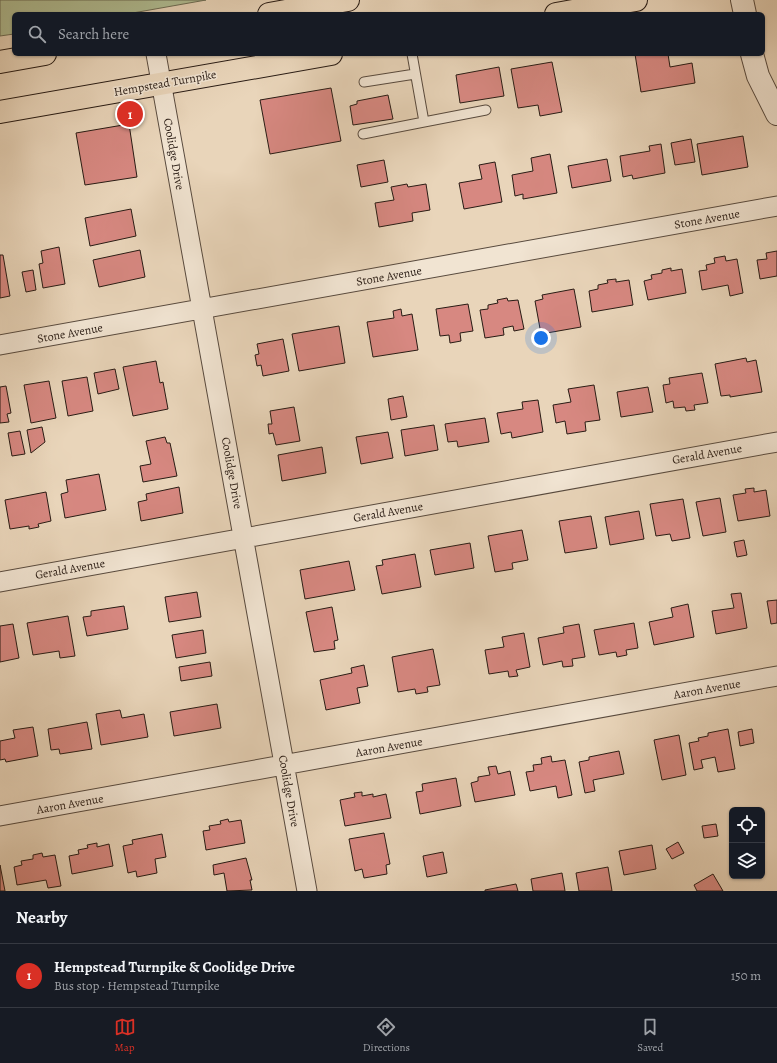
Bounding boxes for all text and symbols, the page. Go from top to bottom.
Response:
search box [12,12,765,56]
icon: search [26,23,48,45]
text: Search here [58,24,129,44]
street label: Hempstead Turnpike [113,66,217,100]
pin: 1 [117,99,143,129]
street label: Coolidge Drive [160,117,188,191]
street label: Stone Avenue [673,205,741,233]
street label: Stone Avenue [355,262,423,290]
street label: Stone Avenue [36,319,104,347]
your location [531,328,551,348]
street label: Coolidge Drive [218,436,246,510]
street label: Gerald Avenue [671,440,743,468]
street label: Gerald Avenue [352,498,424,526]
street label: Gerald Avenue [34,555,106,583]
street label: Aaron Avenue [671,675,742,703]
street label: Aaron Avenue [353,733,424,761]
street label: Coolidge Drive [275,754,303,828]
street label: Aaron Avenue [34,790,105,818]
map controls [729,807,765,879]
button: locate [729,807,765,843]
button: layers [729,843,765,879]
text: Nearby [16,906,67,929]
text: Hempstead Turnpike & Coolidge Drive [54,957,295,977]
text: 1 [27,967,31,984]
text: 150 m [731,967,761,984]
text: Bus stop · Hempstead Turnpike [54,977,220,994]
tab: Map [114,1016,136,1055]
tab: Directions [363,1016,410,1055]
tab: Saved [637,1016,663,1055]

